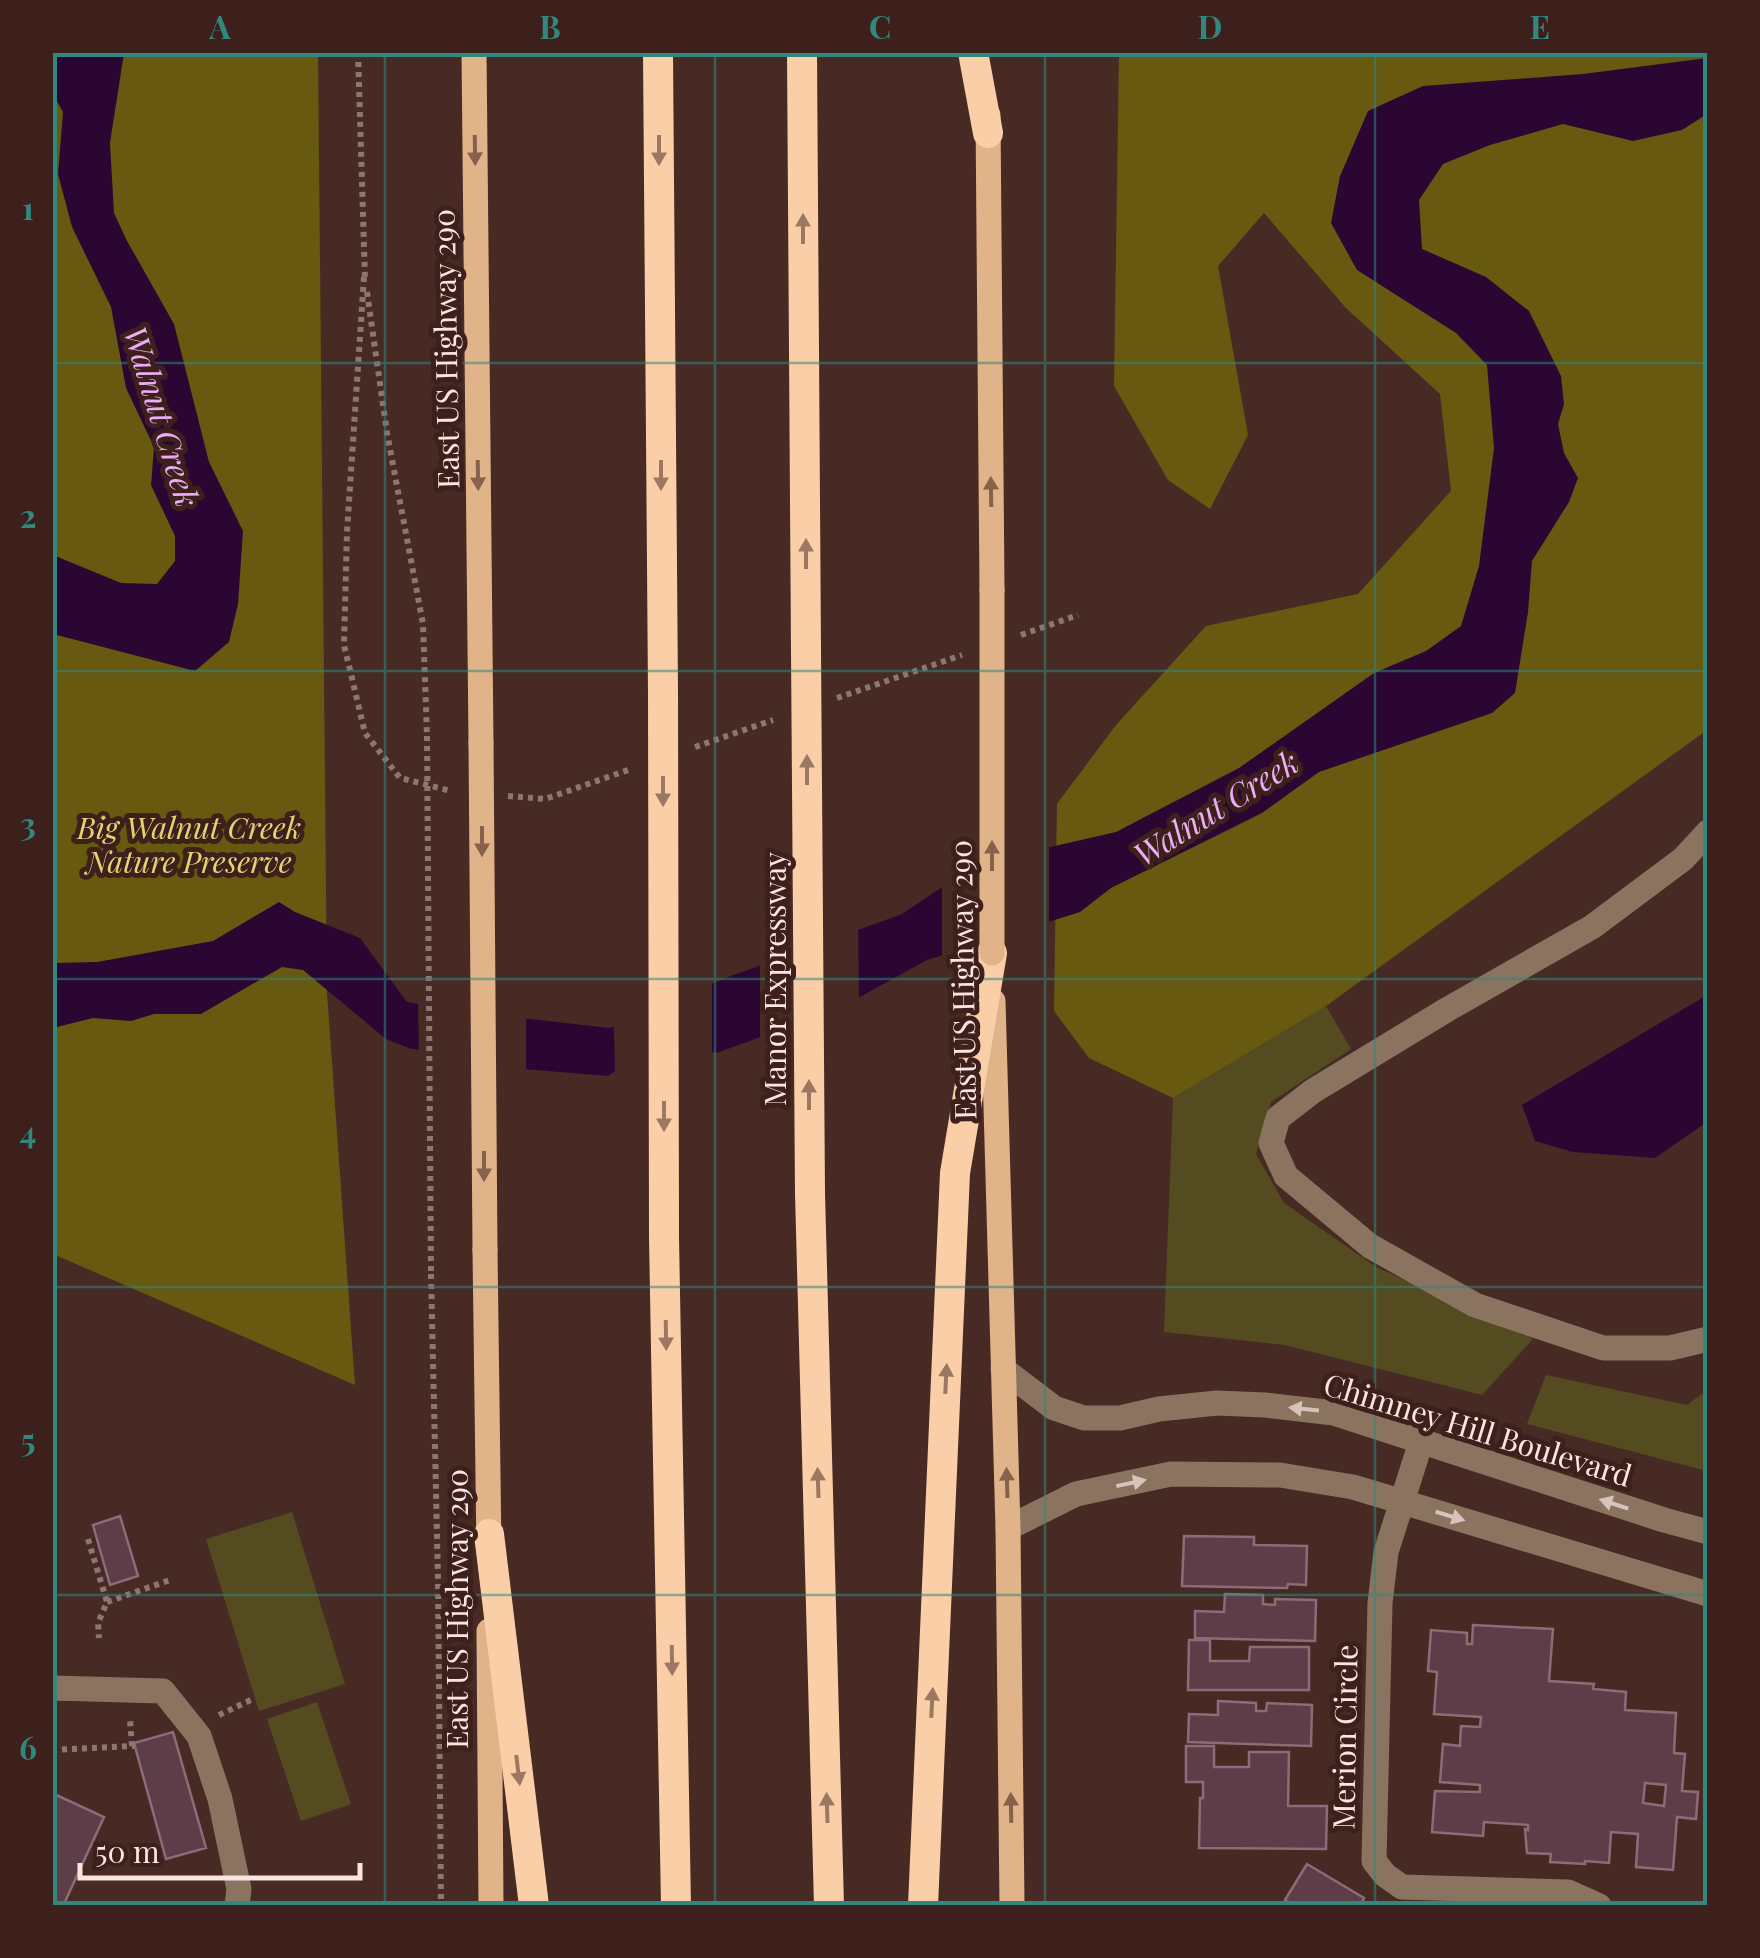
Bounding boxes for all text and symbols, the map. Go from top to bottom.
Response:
text: A [208,4,231,47]
text: B [539,4,561,47]
text: C [869,4,891,47]
text: D [1198,4,1222,47]
text: E [1530,4,1550,47]
one-way arrow [467,134,483,166]
one-way arrow [651,134,667,166]
text: 1 [22,185,34,228]
street label: East US Highway 290 [423,209,467,489]
one-way arrow [795,212,811,244]
water label: Walnut Creek [115,320,211,512]
one-way arrow [471,459,487,491]
one-way arrow [653,459,669,491]
one-way arrow [983,476,999,508]
text: 2 [20,493,36,536]
one-way arrow [797,537,813,569]
water label: Walnut Creek [1124,739,1306,875]
one-way arrow [799,754,815,786]
one-way arrow [655,775,671,807]
text: 3 [20,801,36,844]
park label: Big Walnut Creek Nature Preserve [76,807,301,881]
one-way arrow [474,825,490,857]
one-way arrow [984,839,1000,871]
street label: East US Highway 290 [940,840,984,1120]
street label: Manor Expressway [754,852,794,1106]
one-way arrow [801,1079,817,1111]
one-way arrow [656,1100,672,1132]
text: 4 [20,1109,36,1152]
one-way arrow [476,1150,492,1182]
one-way arrow [658,1319,674,1351]
one-way arrow [939,1362,955,1394]
street label: Chimney Hill Boulevard [1319,1363,1637,1495]
one-way arrow [1287,1401,1319,1417]
text: 5 [21,1417,35,1460]
one-way arrow [809,1467,825,1499]
one-way arrow [998,1467,1014,1499]
street label: East US Highway 290 [436,1469,476,1749]
one-way arrow [1116,1474,1147,1490]
one-way arrow [1599,1496,1629,1511]
one-way arrow [1435,1509,1466,1524]
one-way arrow [664,1644,680,1676]
street label: Merion Circle [1322,1644,1366,1830]
one-way arrow [924,1687,940,1719]
text: 6 [19,1725,37,1768]
one-way arrow [510,1754,526,1786]
one-way arrow [818,1792,834,1824]
one-way arrow [1003,1792,1019,1824]
scale bar [80,1818,360,1880]
text: 50 m [95,1831,160,1871]

